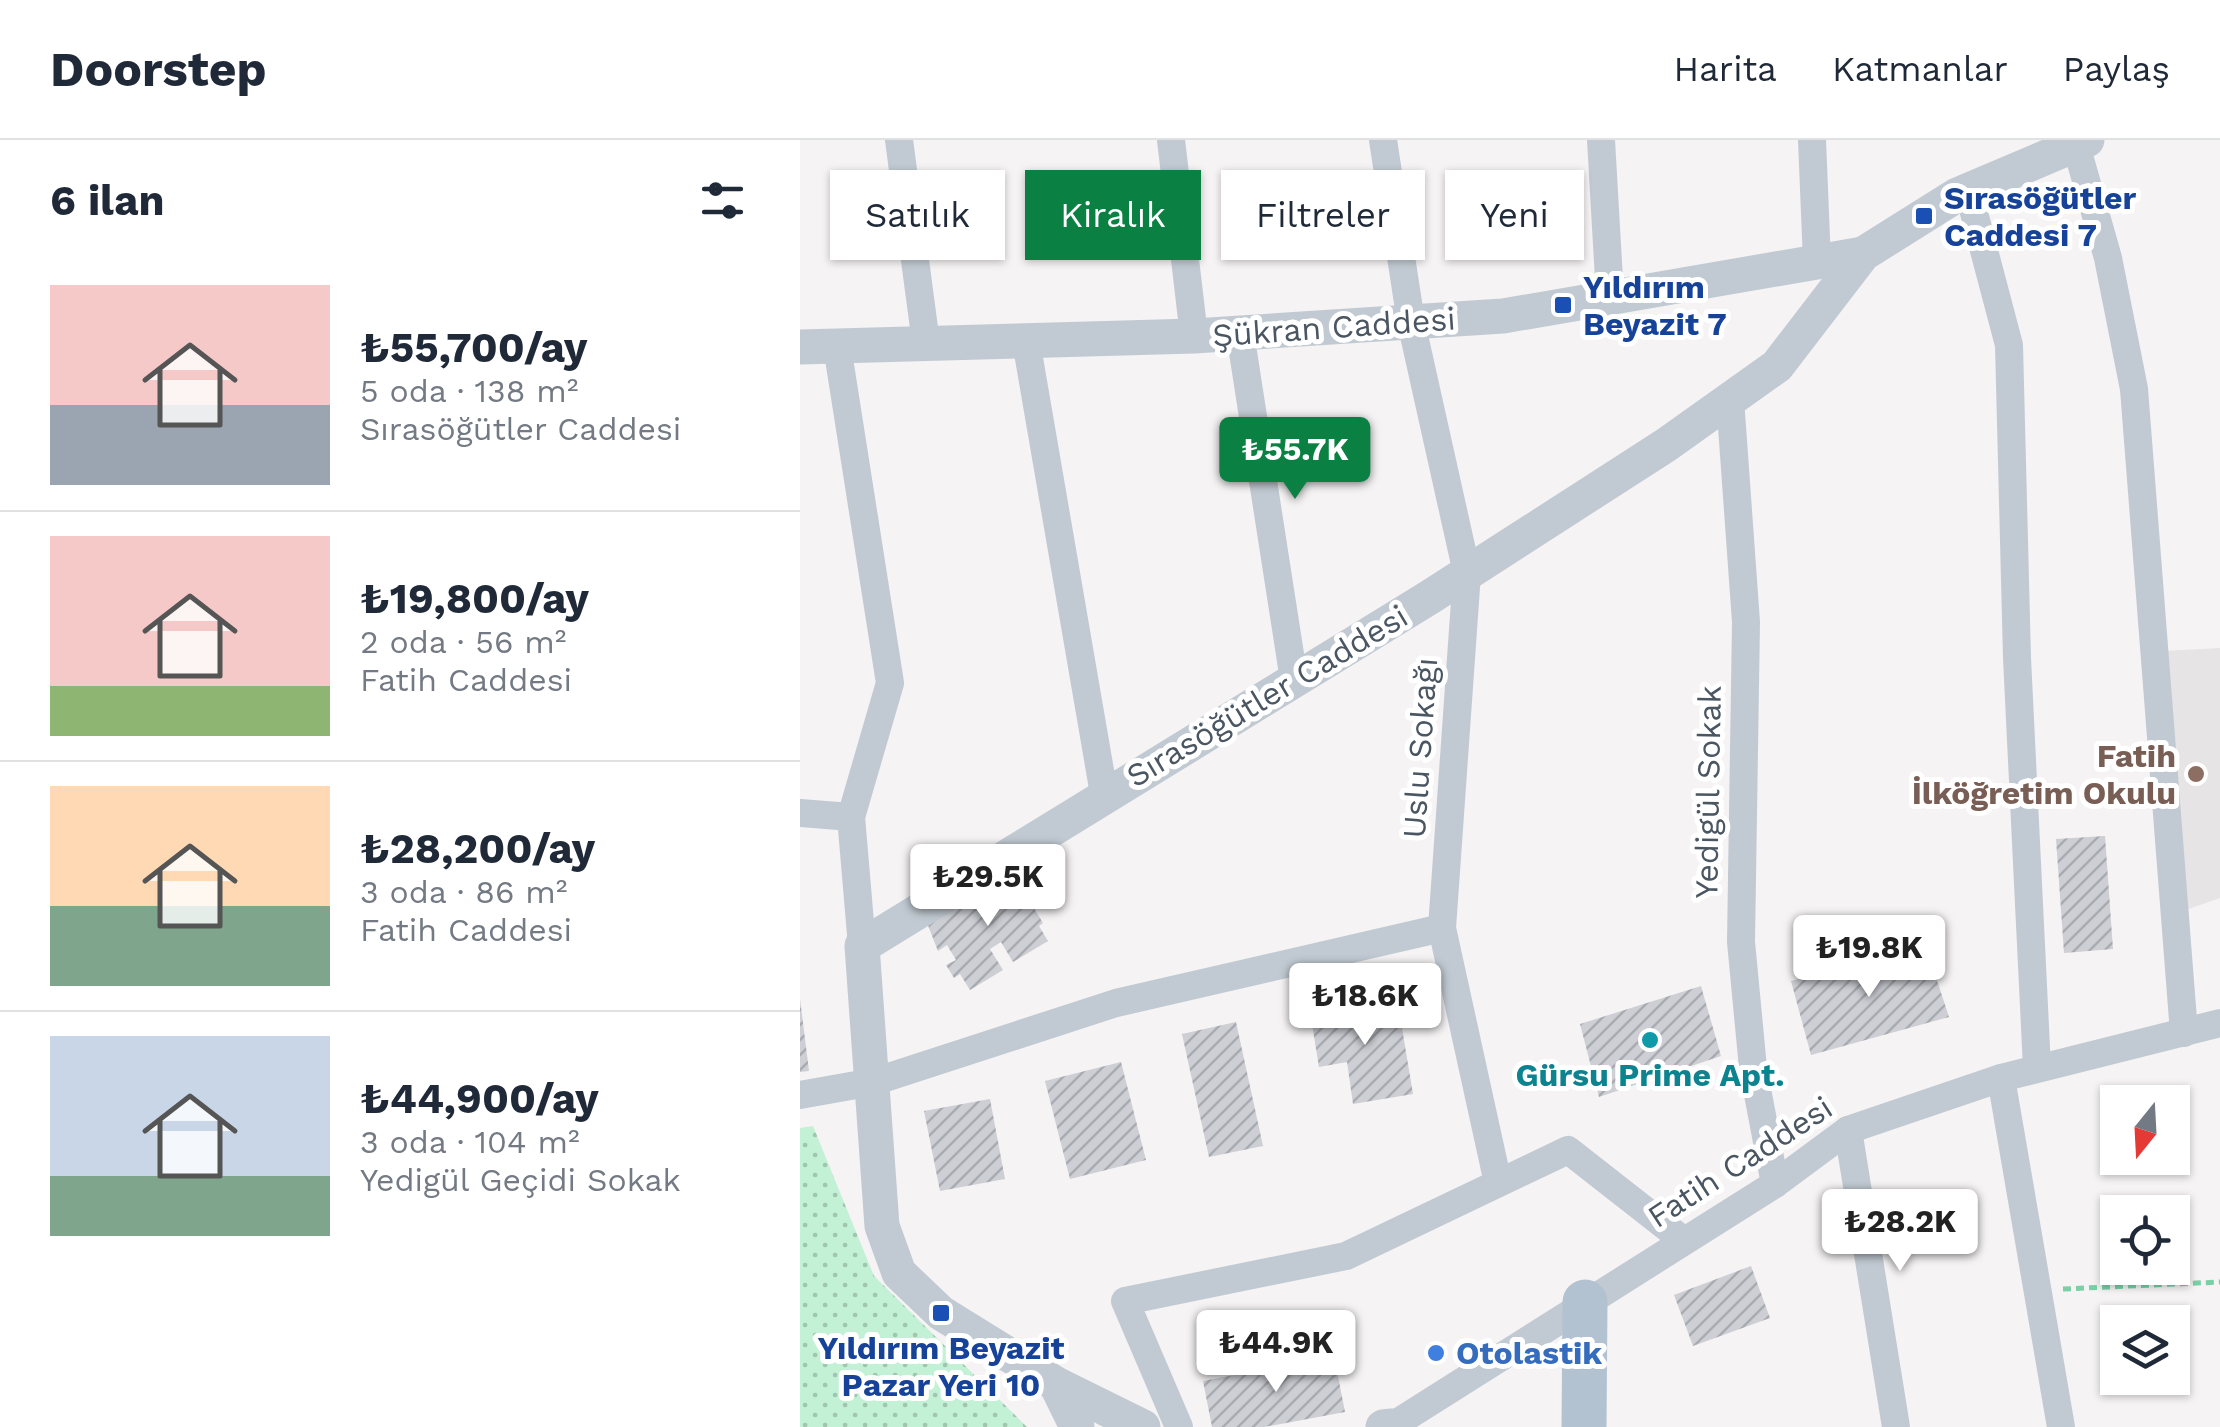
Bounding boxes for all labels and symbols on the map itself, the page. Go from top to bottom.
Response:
place label: Sırasöğütler Caddesi 7 [1944,179,2137,254]
marker: Sırasöğütler Caddesi 7 [1913,205,1935,227]
place label: Yıldırım Beyazit 7 [1583,268,1727,343]
marker: Yıldırım Beyazit 7 [1552,294,1574,316]
street label: Şükran Caddesi [1211,300,1457,354]
pin: ₺55.7K [1214,417,1376,502]
street label: Sırasöğütler Caddesi [1119,597,1415,795]
street label: Uslu Sokağı [1395,656,1445,840]
street label: Yedigül Sokak [1687,685,1729,899]
place label: Fatih İlköğretim Okulu [1912,737,2176,812]
marker: Fatih İlköğretim Okulu [2185,763,2207,785]
pin: ₺29.5K [907,844,1069,929]
pin: ₺19.8K [1788,915,1950,1000]
pin: ₺18.6K [1284,963,1446,1048]
marker: Gürsu Prime Apt. [1639,1029,1661,1051]
place label: Gürsu Prime Apt. [1515,1056,1785,1094]
north arrow [2100,1085,2190,1175]
street label: Fatih Caddesi [1641,1088,1839,1236]
pin: ₺28.2K [1819,1189,1981,1274]
marker: Yıldırım Beyazit Pazar Yeri 10 [930,1302,952,1324]
pin: ₺44.9K [1195,1310,1357,1395]
place label: Yıldırım Beyazit Pazar Yeri 10 [818,1329,1064,1404]
place label: Otolastik [1456,1334,1602,1372]
marker: Otolastik [1425,1342,1447,1364]

